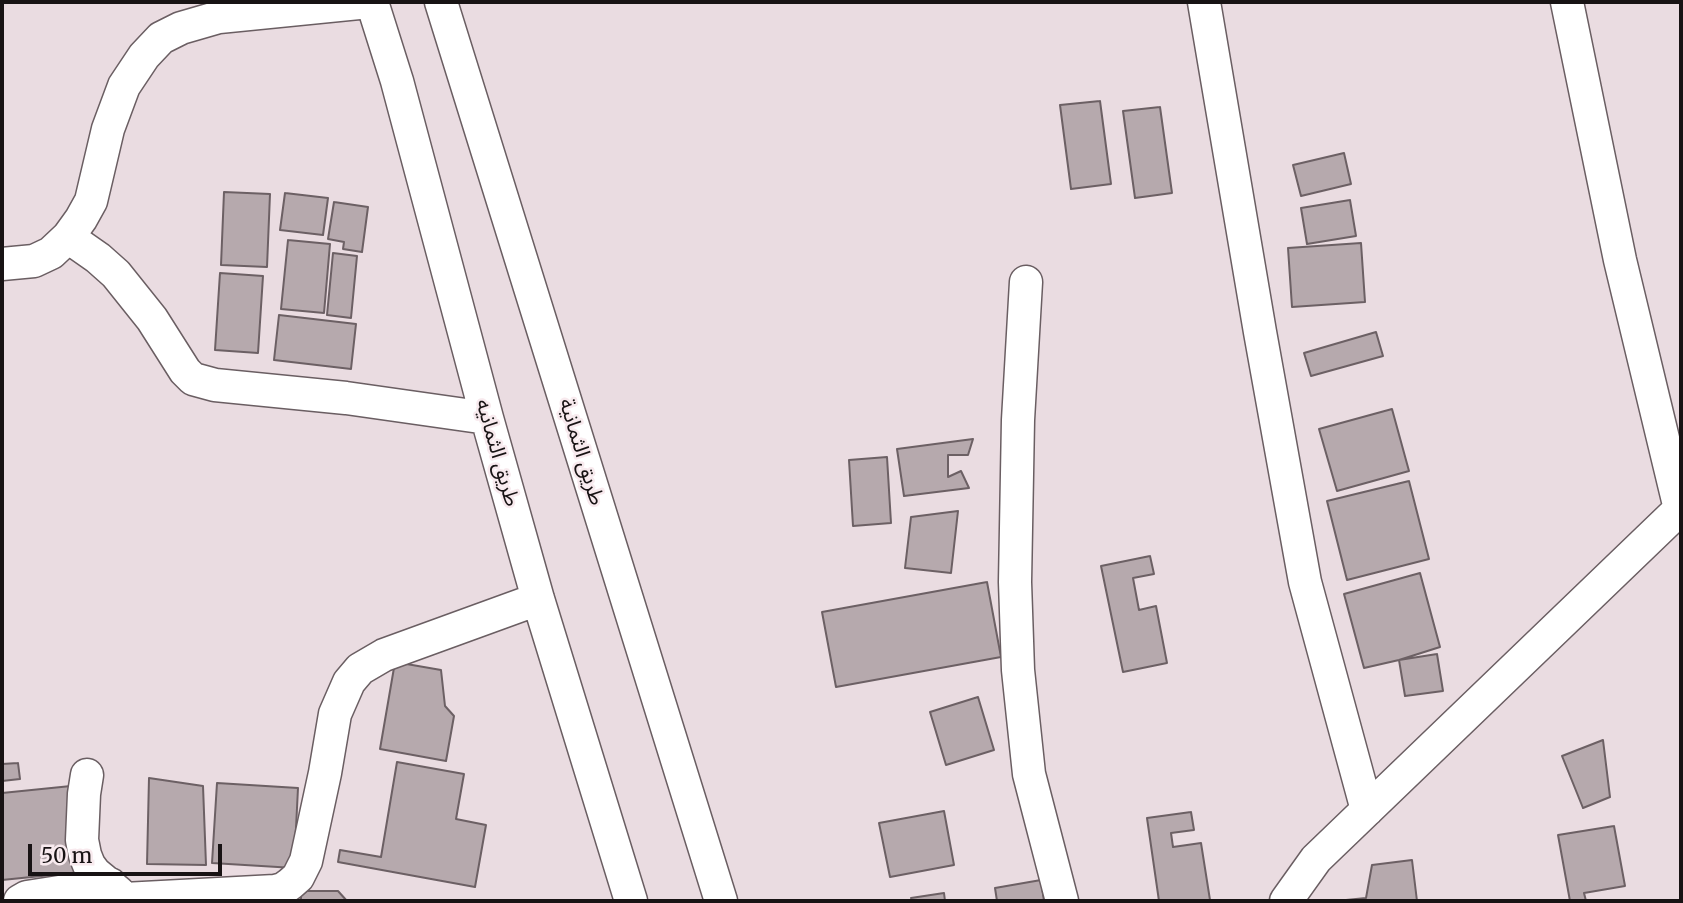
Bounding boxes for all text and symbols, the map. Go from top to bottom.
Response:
street label: طريق الثمانيه [470,396,524,510]
street label: طريق الثمانية [553,396,609,508]
scale bar [32,830,226,874]
text: 50 m [41,842,92,869]

